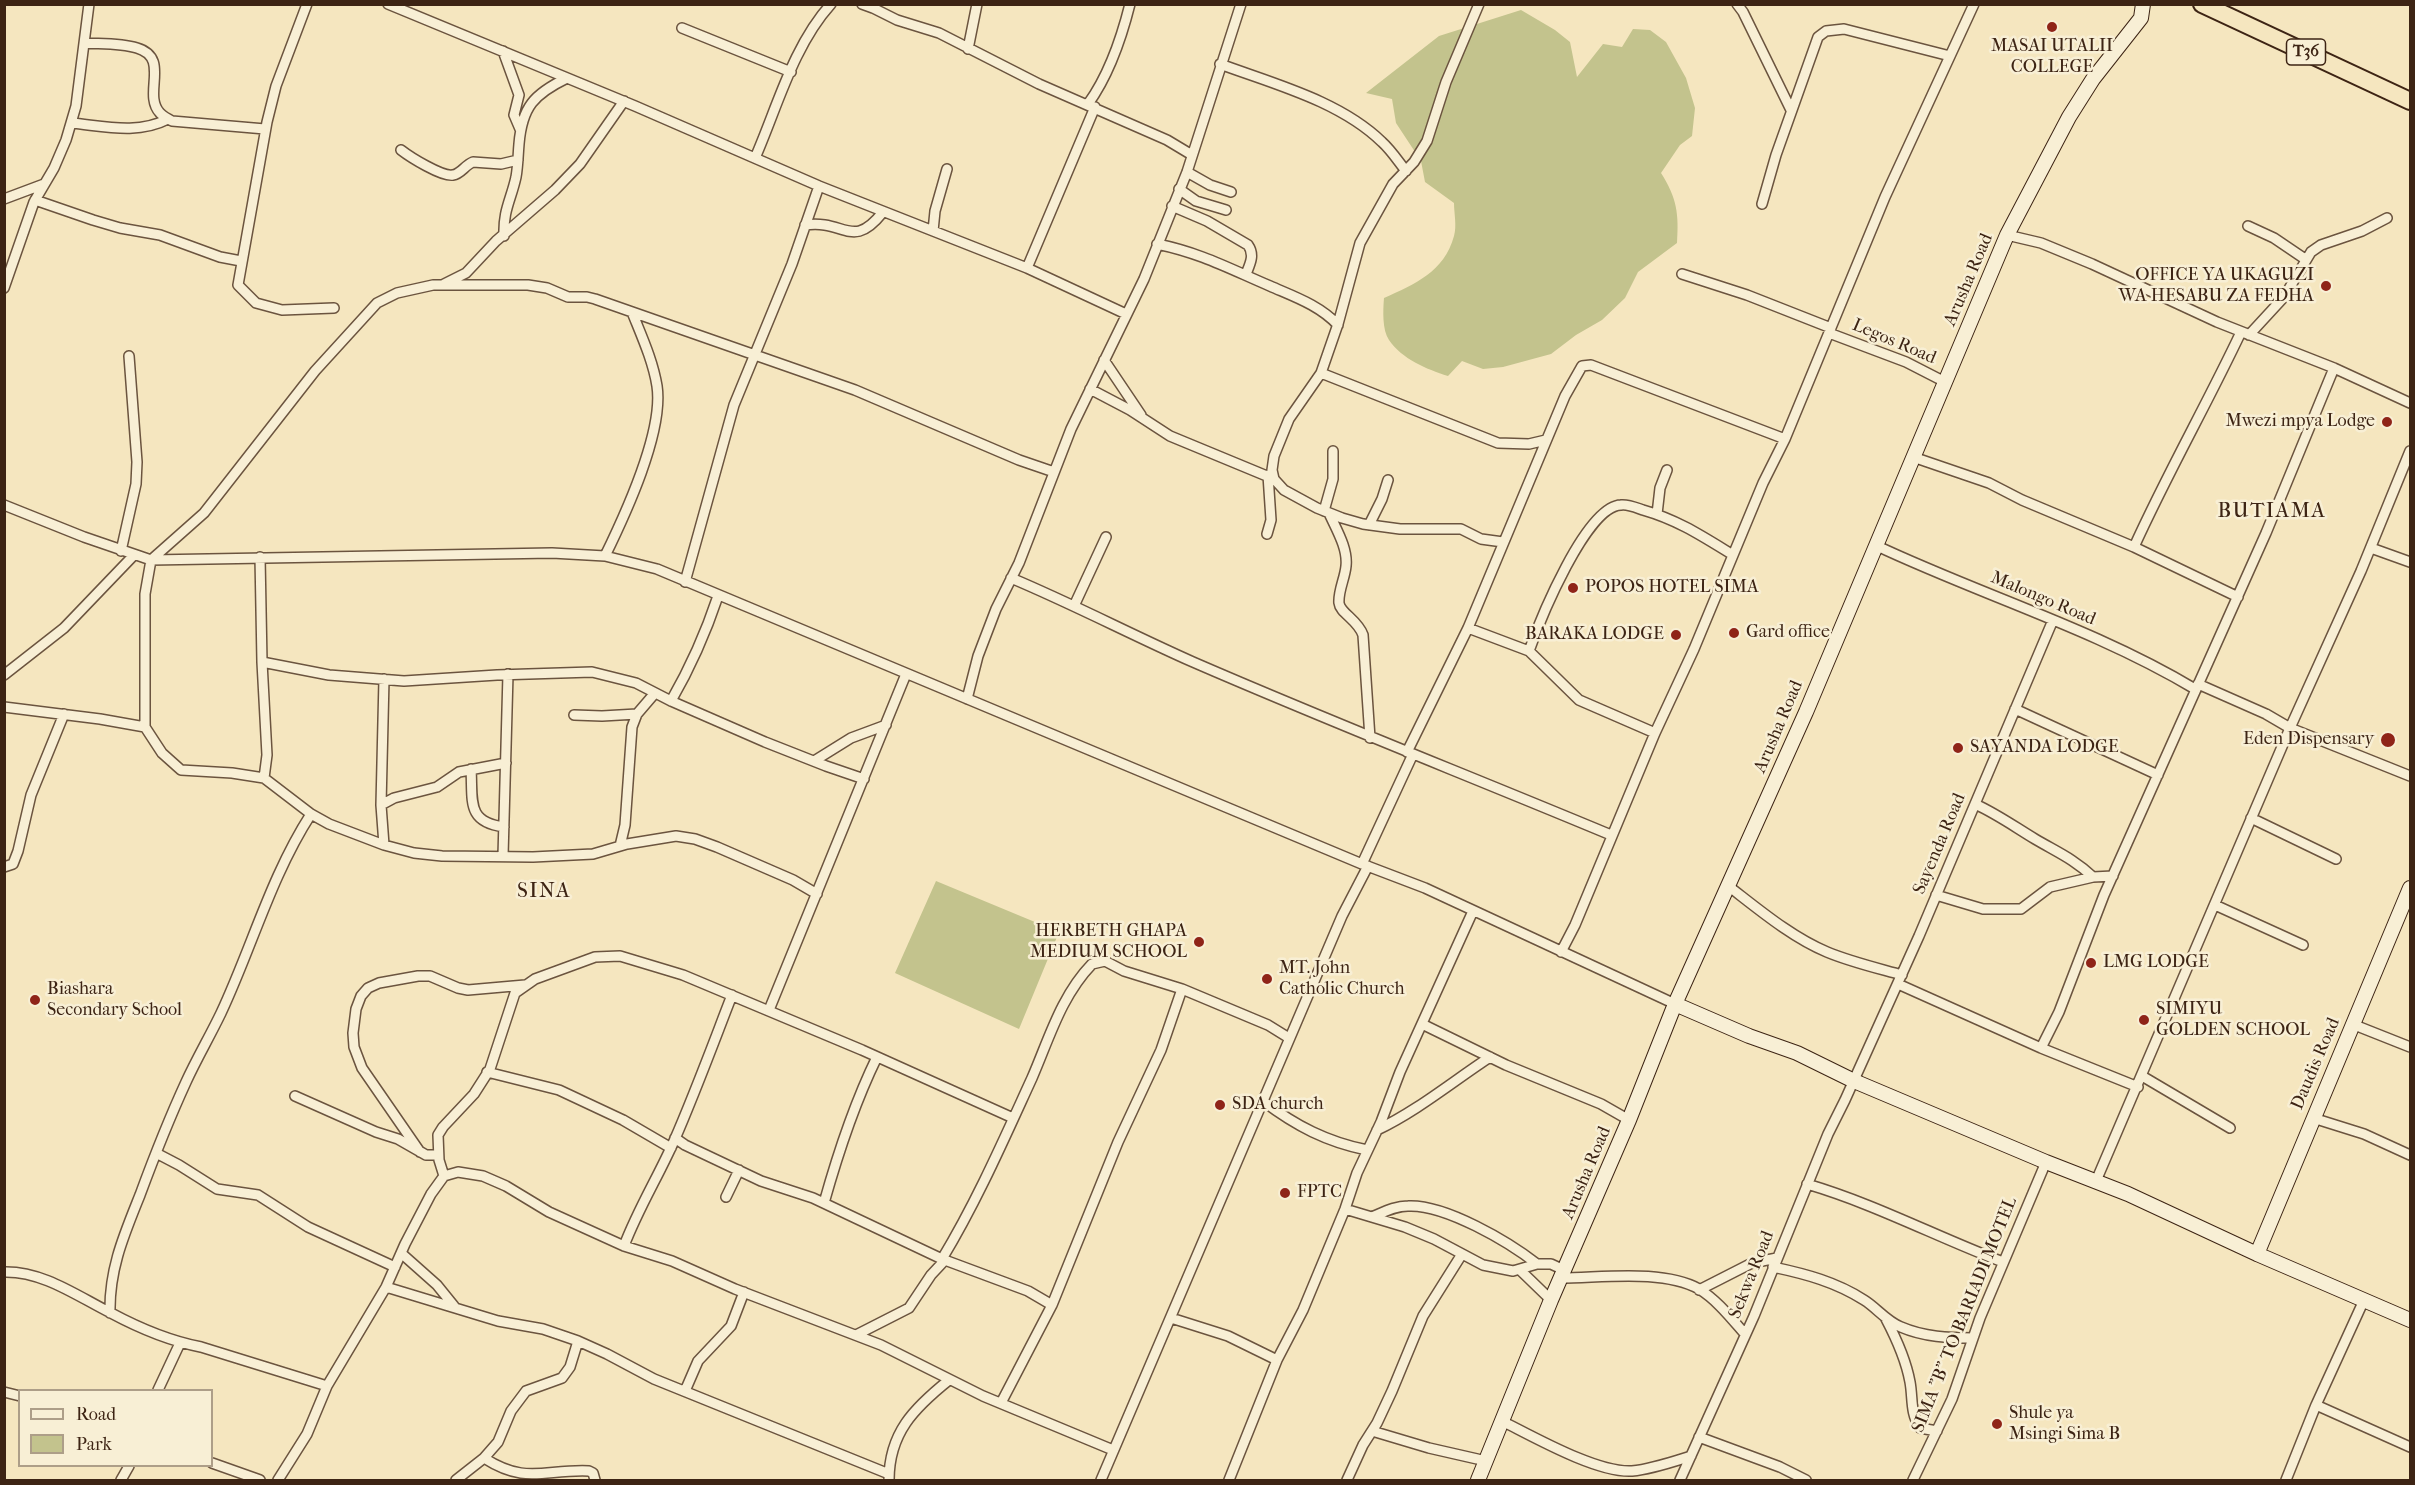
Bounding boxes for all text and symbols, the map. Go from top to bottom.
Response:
marker: MASAI UTALII COLLEGE [2045,20,2059,34]
place label: MASAI UTALII COLLEGE [1991,36,2113,78]
road number: T36 [2286,39,2326,65]
street label: Arusha Road [1940,230,1998,330]
place label: OFFICE YA UKAGUZI WA HESABU ZA FEDHA [2119,265,2314,308]
marker: OFFICE YA UKAGUZI WA HESABU ZA FEDHA [2319,279,2333,293]
street label: Legos Road [1849,315,1939,369]
place label: Mwezi mpya Lodge [2226,411,2375,433]
marker: Mwezi mpya Lodge [2380,415,2394,429]
district label: BUTIAMA [2218,499,2326,525]
street label: Malongo Road [1987,567,2099,631]
place label: POPOS HOTEL SIMA [1585,577,1759,599]
marker: POPOS HOTEL SIMA [1566,581,1580,595]
place label: Gard office [1746,622,1830,644]
place label: BARAKA LODGE [1525,624,1664,646]
marker: Gard office [1727,626,1741,640]
marker: BARAKA LODGE [1669,628,1683,642]
street label: Arusha Road [1750,677,1808,777]
place label: Eden Dispensary [2243,729,2374,751]
marker: Eden Dispensary [2379,731,2397,749]
place label: SAYANDA LODGE [1970,737,2119,759]
marker: SAYANDA LODGE [1951,741,1965,755]
street label: Sayenda Road [1909,790,1971,898]
district label: SINA [517,879,571,905]
place label: HERBETH GHAPA MEDIUM SCHOOL [1030,921,1187,964]
marker: HERBETH GHAPA MEDIUM SCHOOL [1192,935,1206,949]
place label: LMG LODGE [2103,952,2209,974]
marker: LMG LODGE [2084,956,2098,970]
place label: MT. John Catholic Church [1279,958,1405,1000]
marker: MT. John Catholic Church [1260,972,1274,986]
place label: Biashara Secondary School [47,979,182,1022]
marker: Biashara Secondary School [28,993,42,1007]
place label: SIMIYU GOLDEN SCHOOL [2156,999,2310,1042]
marker: SIMIYU GOLDEN SCHOOL [2137,1013,2151,1027]
street label: Daudis Road [2287,1015,2345,1113]
place label: SDA church [1232,1094,1324,1116]
marker: SDA church [1213,1098,1227,1112]
street label: Arusha Road [1558,1123,1616,1223]
place label: FPTC [1297,1182,1342,1204]
marker: FPTC [1278,1186,1292,1200]
street label: SIMA "B" TO BARIADI MOTEL [1908,1194,2022,1436]
street label: Sekwa Road [1725,1228,1779,1322]
legend [18,1389,213,1467]
place label: Shule ya Msingi Sima B [2009,1403,2120,1446]
text: Road [76,1404,116,1425]
marker: Shule ya Msingi Sima B [1990,1417,2004,1431]
text: Park [76,1434,112,1455]

